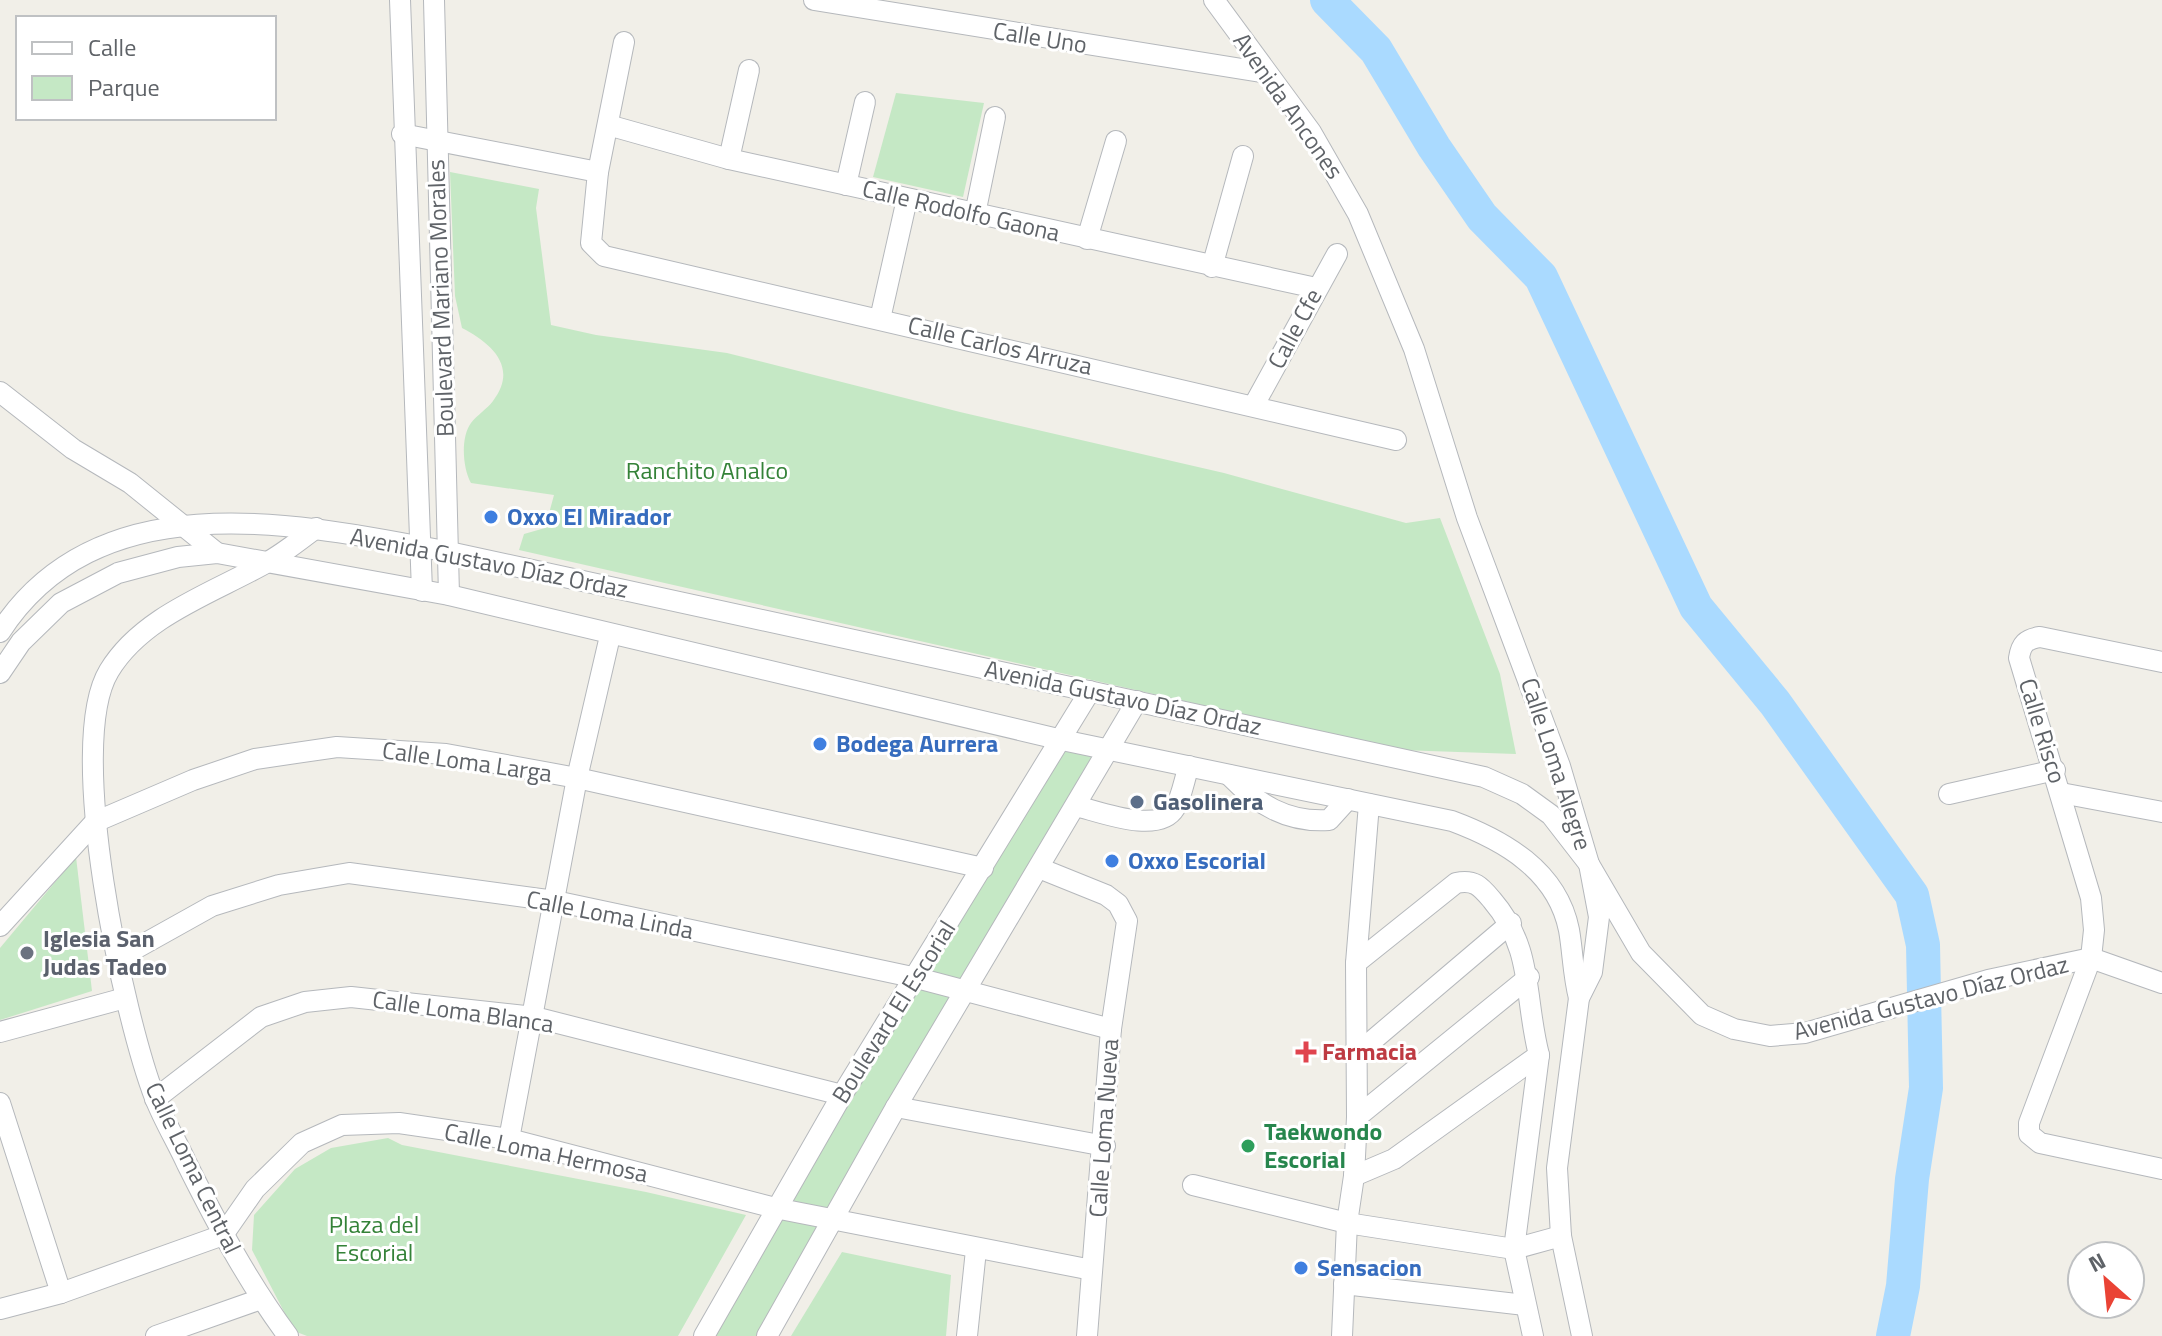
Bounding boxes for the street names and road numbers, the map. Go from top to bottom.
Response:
street label: Calle Uno [991,12,1090,62]
street label: Avenida Ancones [1225,25,1353,186]
street label: Boulevard Mariano Morales [417,159,463,437]
street label: Calle Rodolfo Gaona [859,170,1064,250]
street label: Calle Cfe [1258,282,1330,375]
street label: Calle Carlos Arruza [904,306,1096,384]
street label: Avenida Gustavo Díaz Ordaz [347,517,631,607]
street label: Avenida Gustavo Díaz Ordaz [981,650,1265,744]
street label: Calle Loma Alegre [1512,673,1602,855]
street label: Calle Risco [2010,674,2076,787]
street label: Calle Loma Larga [380,731,554,791]
street label: Calle Loma Linda [524,880,697,948]
street label: Boulevard El Escorial [822,913,964,1110]
street label: Avenida Gustavo Díaz Ordaz [1789,945,2072,1049]
street label: Calle Loma Blanca [370,980,556,1042]
street label: Calle Loma Nueva [1079,1037,1127,1219]
street label: Calle Loma Central [137,1076,251,1260]
street label: Calle Loma Hermosa [441,1113,651,1191]

